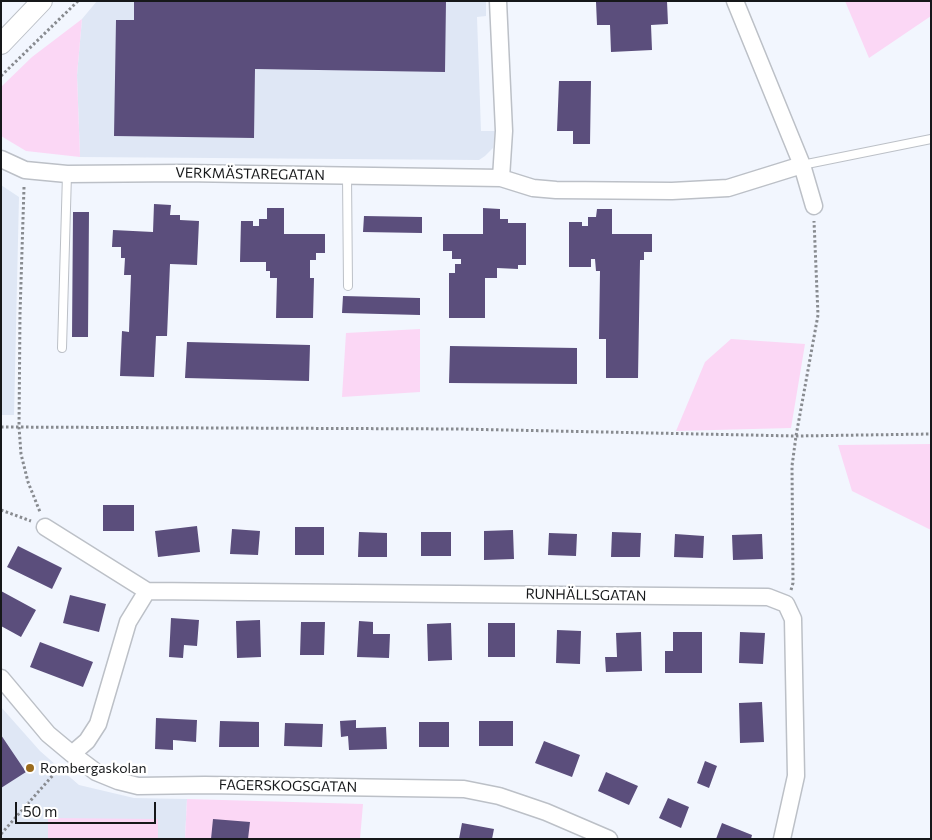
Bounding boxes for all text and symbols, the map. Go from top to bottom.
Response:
street label: VERKMÄSTAREGATAN [175,164,325,184]
street label: RUNHÄLLSGATAN [525,586,647,604]
place label: Rombergaskolan [40,760,146,776]
marker: Rombergaskolan [24,762,36,774]
street label: FAGERSKOGSGATAN [219,776,357,796]
scale bar [18,792,159,824]
text: 50 m [23,802,57,820]

